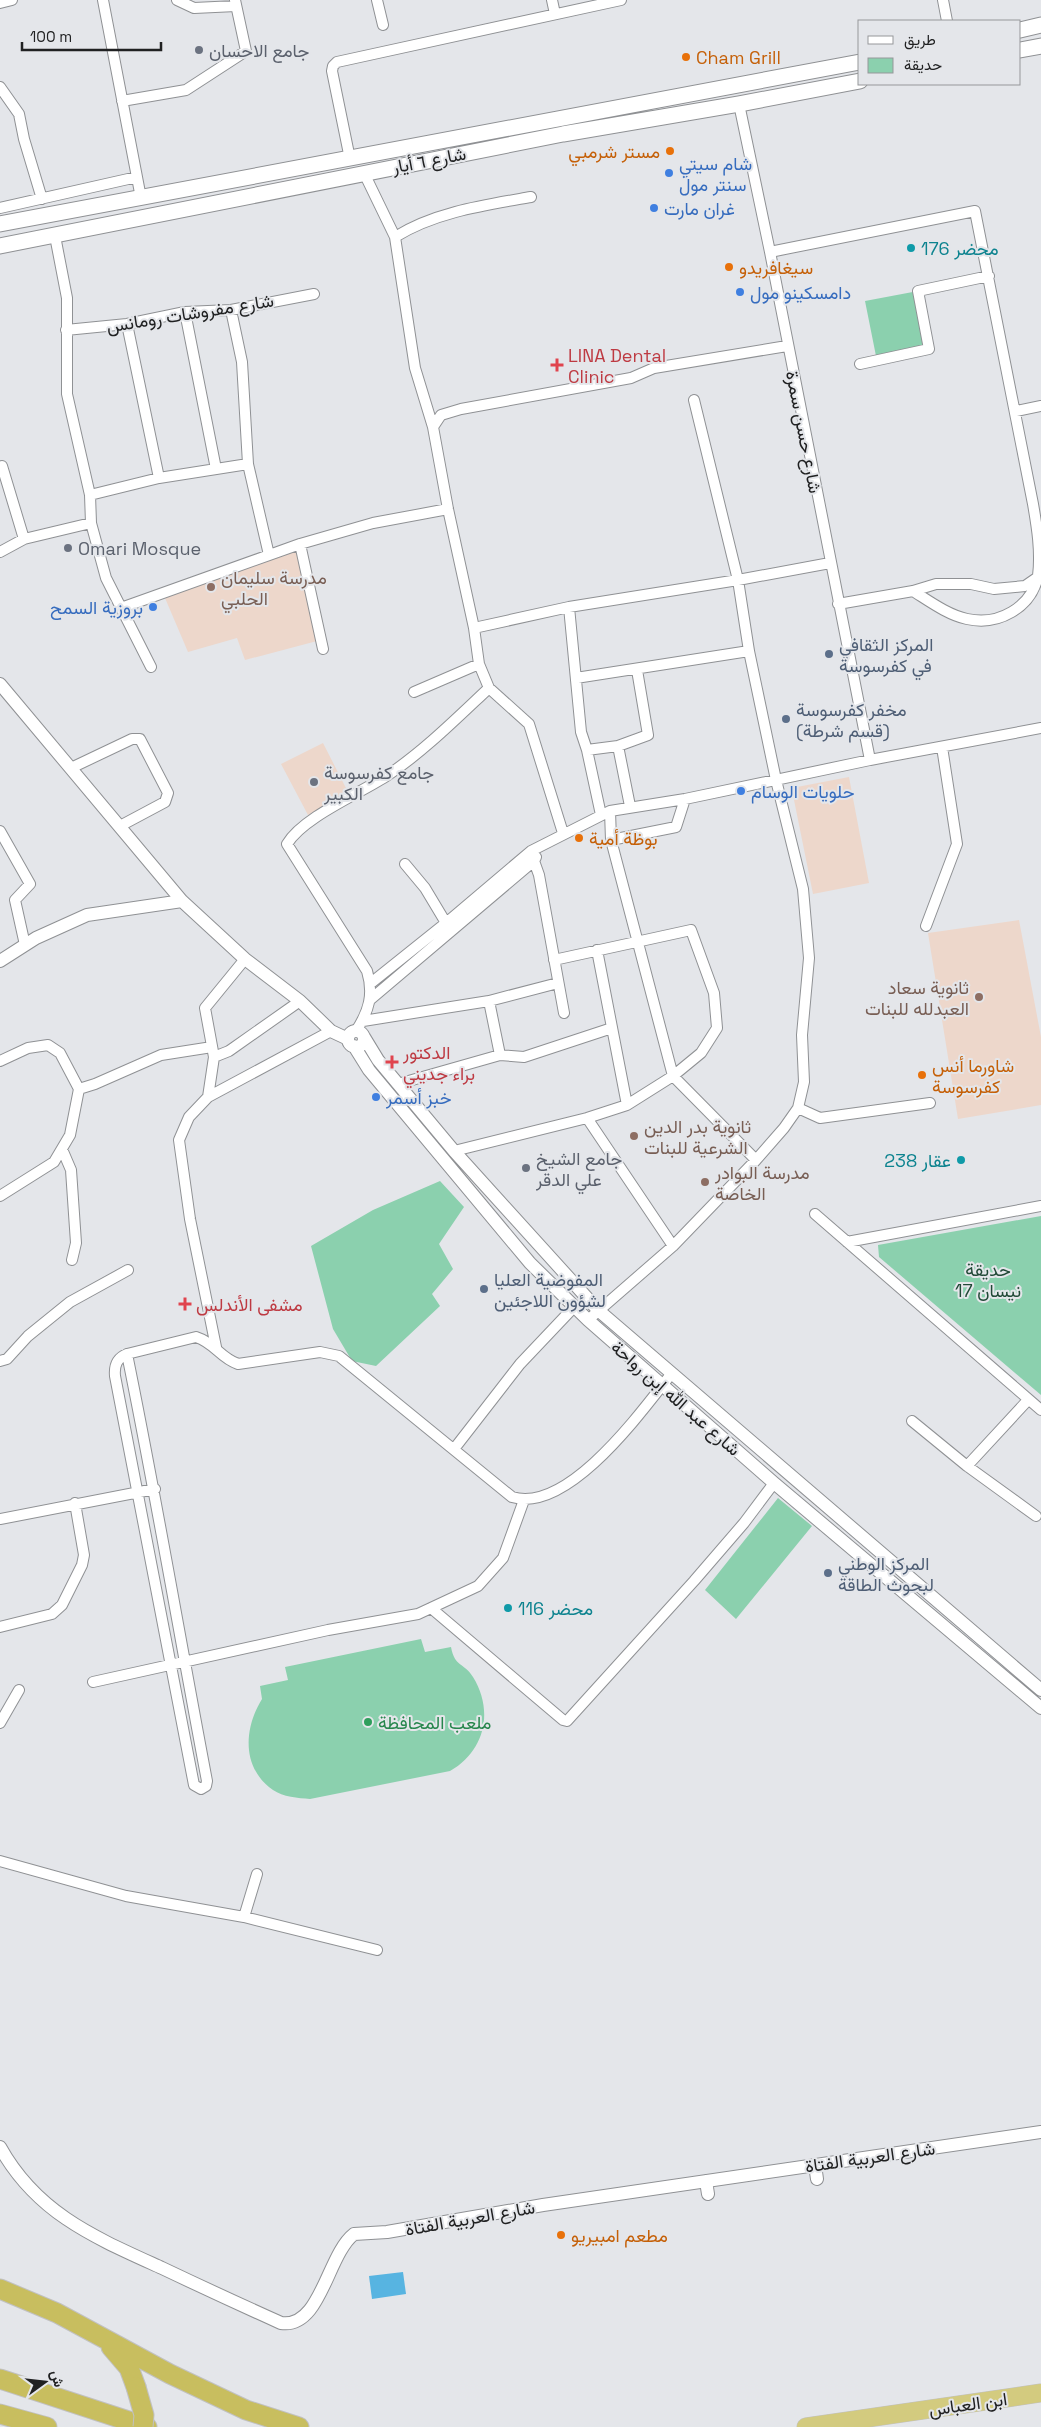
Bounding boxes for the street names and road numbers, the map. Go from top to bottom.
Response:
street label: شارع ٦ أيار [389,142,468,180]
street label: شارع مفروشات رومانس [105,288,275,339]
street label: شارع حسن سمرة [780,369,827,495]
street label: شارع عبد الله إبن رواحة [606,1335,746,1461]
street label: شارع العربية الفتاة [803,2136,937,2179]
street label: شارع العربية الفتاة [403,2195,537,2242]
street label: ابن العباس [927,2387,1009,2421]

